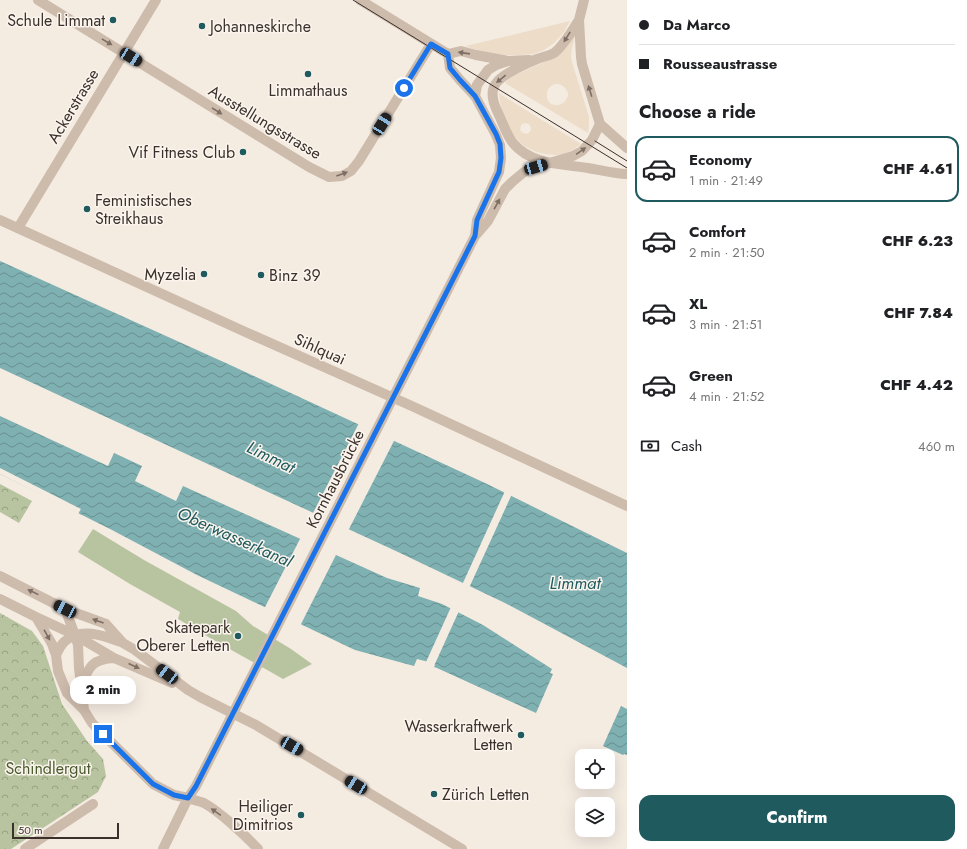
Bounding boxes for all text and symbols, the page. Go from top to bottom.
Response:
place label: Schule Limmat [7,9,105,32]
text: Da Marco [663,14,730,36]
marker: Schule Limmat [108,15,118,25]
place label: Johanneskirche [208,15,311,38]
marker: Johanneskirche [197,21,207,31]
one-way arrow [564,31,571,43]
one-way arrow [101,39,113,46]
car [118,46,144,68]
one-way arrow [458,50,470,56]
text: Rousseaustrasse [663,53,777,75]
street label: Ackerstrasse [42,64,104,148]
marker: Limmathaus [303,69,313,79]
one-way arrow [496,74,507,83]
street label: Ausstellungsstrasse [204,79,326,165]
place label: Limmathaus [269,79,347,102]
route start [395,79,413,97]
one-way arrow [587,84,593,96]
text: Choose a ride [639,99,756,125]
one-way arrow [212,107,223,115]
car [371,111,393,137]
place label: Vif Fitness Club [128,141,235,164]
marker: Vif Fitness Club [238,147,248,157]
one-way arrow [576,147,586,155]
text: Economy [689,149,752,171]
icon: car [641,151,677,187]
car [523,158,549,176]
text: CHF 4.61 [883,158,953,180]
one-way arrow [337,171,349,177]
text: 1 min · 21:49 [689,171,763,190]
place label: Feministisches Streikhaus [95,189,192,230]
one-way arrow [494,198,501,209]
marker: Feministisches Streikhaus [82,204,92,214]
text: Comfort [689,221,746,243]
icon: car [641,223,677,259]
text: CHF 6.23 [882,230,953,252]
text: 2 min · 21:50 [689,243,765,262]
place label: Myzelia [145,263,196,286]
place label: Binz 39 [269,264,321,287]
marker: Myzelia [199,269,209,279]
marker: Binz 39 [256,270,266,280]
text: XL [689,293,707,315]
icon: car [641,295,677,331]
text: CHF 7.84 [884,302,953,324]
text: 3 min · 21:51 [689,315,762,334]
street label: Sihlquai [290,327,350,371]
text: Green [689,365,733,387]
icon: car [641,367,677,403]
text: CHF 4.42 [880,374,953,396]
text: 4 min · 21:52 [689,387,764,406]
street label: Kornhausbrücke [300,426,370,532]
water label: Limmat [243,435,300,479]
icon: cash [639,435,661,457]
text: Cash [671,435,702,457]
text: 460 m [918,437,955,456]
water label: Oberwasserkanal [174,501,297,574]
water label: Limmat [550,571,601,595]
one-way arrow [27,589,38,596]
car [52,598,78,620]
place label: Skatepark Oberer Letten [136,616,231,657]
one-way arrow [91,617,103,623]
one-way arrow [44,629,50,641]
marker: Skatepark Oberer Letten [233,631,243,641]
car [154,662,180,686]
one-way arrow [129,664,141,670]
callout: 2 min [70,676,136,704]
text: 2 min [86,680,120,699]
place label: Wasserkraftwerk Letten [404,715,514,756]
route end [94,725,112,743]
marker: Wasserkraftwerk Letten [516,730,526,740]
car [279,735,305,757]
map controls [575,749,615,837]
button: locate [575,749,615,789]
park label: Schindlergut [5,757,91,780]
car [343,774,369,796]
place label: Zürich Letten [442,783,529,806]
marker: Zürich Letten [429,789,439,799]
place label: Heiliger Dimitrios [233,795,294,836]
button: Confirm [639,795,955,841]
button: layers [575,797,615,837]
one-way arrow [211,808,221,816]
marker: Heiliger Dimitrios [296,810,306,820]
scale bar [12,821,119,840]
text: 50 m [18,822,43,838]

